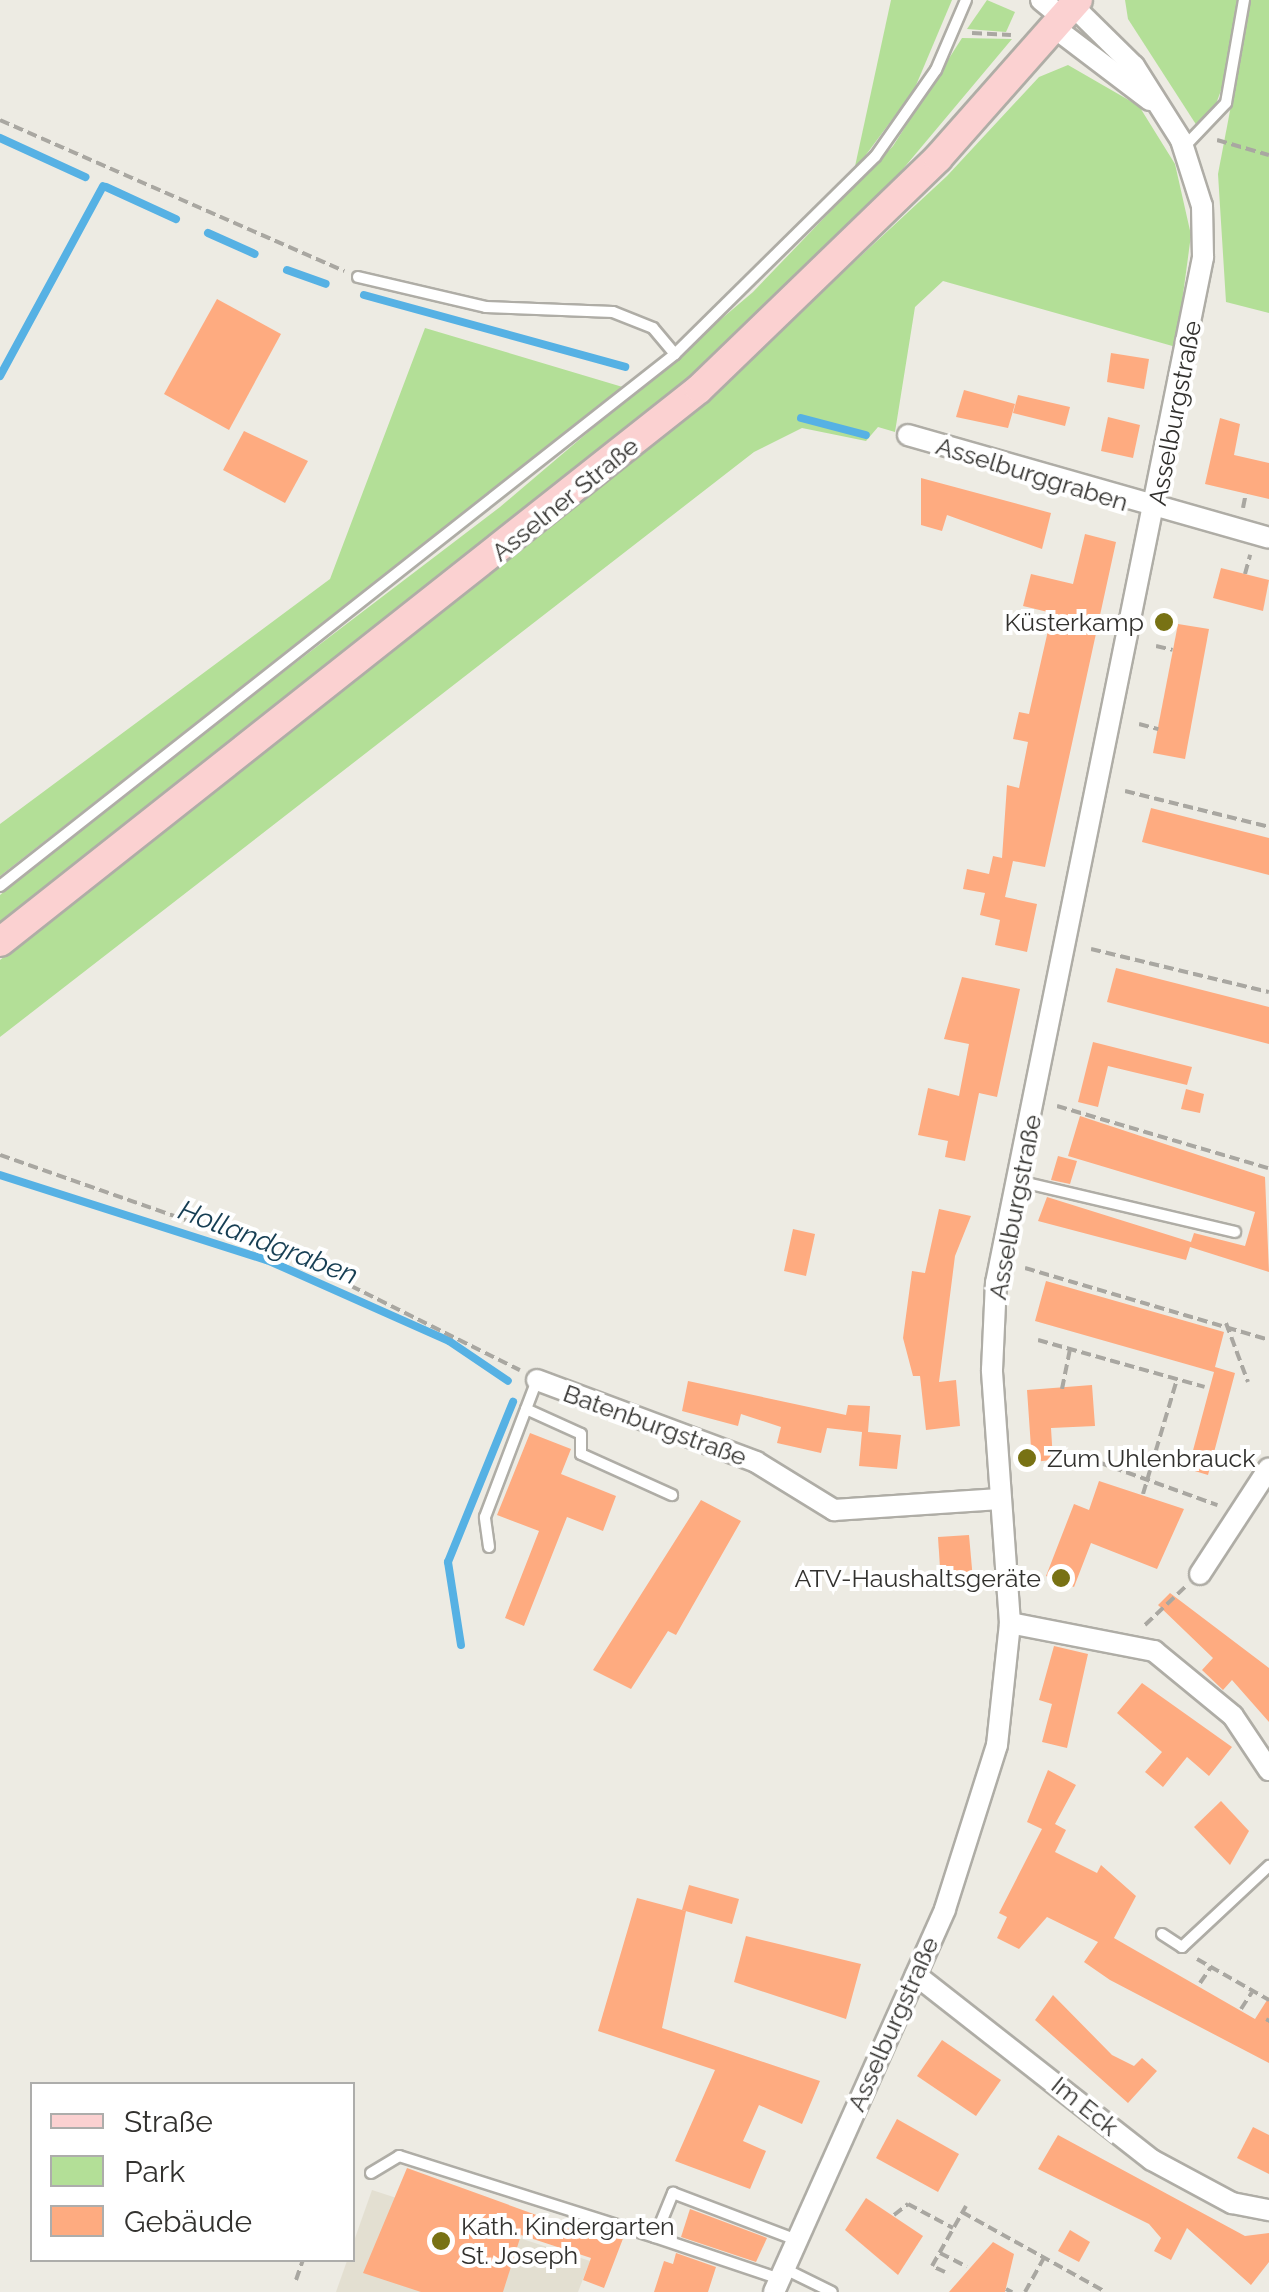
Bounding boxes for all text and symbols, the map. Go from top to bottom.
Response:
street label: Asselburgstraße [1142,318,1208,508]
street label: Asselner Straße [485,430,645,568]
street label: Asselburggraben [932,431,1132,517]
place label: Küsterkamp [1005,607,1144,637]
marker: Küsterkamp [1153,611,1175,633]
street label: Asselburgstraße [982,1112,1048,1302]
water label: Hollandgraben [174,1193,362,1293]
street label: Batenburgstraße [559,1378,751,1472]
place label: Zum Uhlenbrauck [1047,1443,1256,1473]
marker: Zum Uhlenbrauck [1016,1447,1038,1469]
place label: ATV-Haushaltsgeräte [794,1563,1041,1593]
marker: ATV-Haushaltsgeräte [1050,1567,1072,1589]
street label: Asselburgstraße [841,1932,945,2116]
street label: Im Eck [1045,2070,1125,2142]
legend [30,2082,355,2262]
text: Straße [124,2104,213,2139]
text: Park [124,2154,185,2189]
text: Gebäude [124,2204,252,2239]
place label: Kath. Kindergarten St. Joseph [461,2212,675,2271]
marker: Kath. Kindergarten St. Joseph [430,2230,452,2252]

